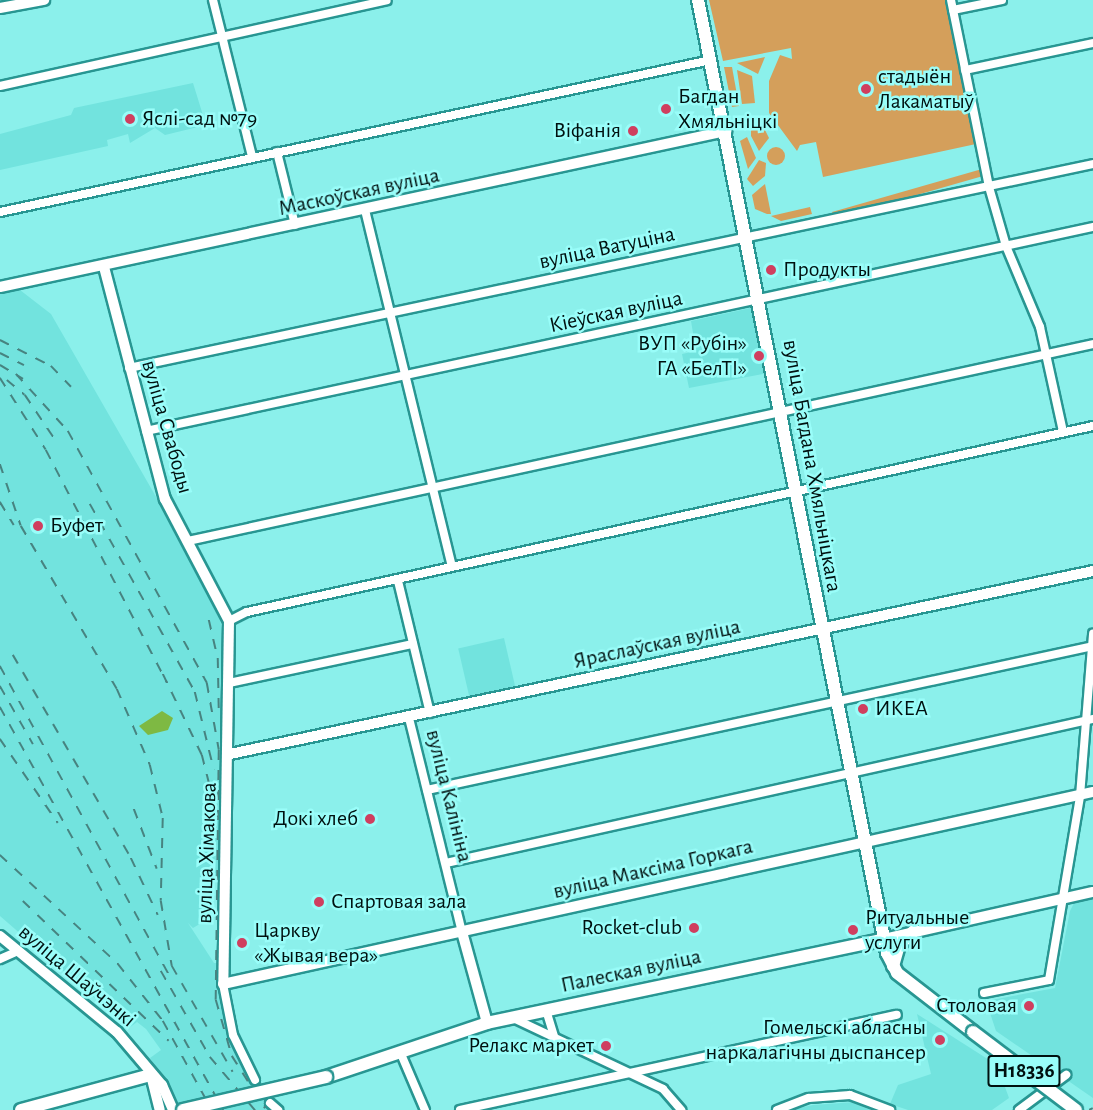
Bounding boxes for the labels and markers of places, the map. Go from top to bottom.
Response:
place label: стадыён Лакаматыў [878,63,974,114]
marker: стадыён Лакаматыў [859,82,873,96]
place label: Багдан Хмяльніцкі [678,83,777,134]
marker: Багдан Хмяльніцкі [659,102,673,116]
place label: Яслі-сад №79 [142,106,257,132]
marker: Яслі-сад №79 [123,112,137,126]
place label: Віфанія [553,118,621,144]
marker: Віфанія [626,124,640,138]
place label: Продукты [783,257,871,283]
marker: Продукты [764,263,778,277]
place label: ВУП «Рубін» ГА «БелТІ» [638,330,747,382]
marker: ВУП «Рубін» ГА «БелТІ» [752,349,766,363]
place label: Буфет [50,513,103,539]
marker: Буфет [31,519,45,533]
place label: ИКЕА [875,696,928,722]
marker: ИКЕА [856,702,870,716]
place label: Докі хлеб [273,806,358,832]
marker: Докі хлеб [363,812,377,826]
place label: Спартовая зала [331,889,467,915]
marker: Спартовая зала [312,895,326,909]
place label: Ритуальные услуги [865,904,969,956]
place label: Rocket-club [582,915,682,941]
place label: Царкву «Жывая вера» [254,917,378,968]
marker: Rocket-club [687,921,701,935]
marker: Ритуальные услуги [846,923,860,937]
marker: Царкву «Жывая вера» [235,936,249,950]
place label: Столовая [936,993,1017,1019]
marker: Столовая [1022,999,1036,1013]
place label: Гомельскі абласны наркалагічны дыспансер [705,1014,926,1066]
marker: Гомельскі абласны наркалагічны дыспансер [931,1031,949,1049]
place label: Релакс маркет [468,1033,594,1059]
marker: Релакс маркет [599,1039,613,1053]

